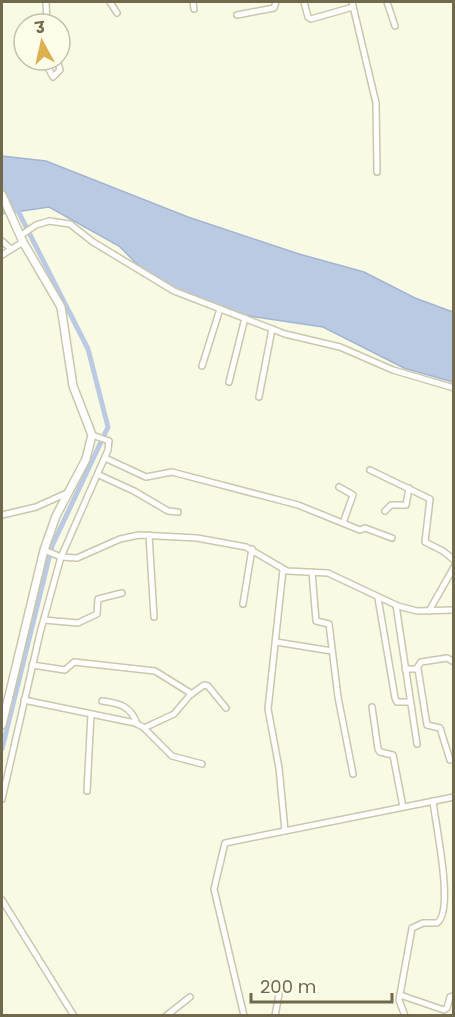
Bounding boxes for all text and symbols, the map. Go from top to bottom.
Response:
north arrow [12,12,72,72]
text: उ [33,15,47,40]
scale bar [251,966,392,1004]
text: 200 m [260,974,316,999]

